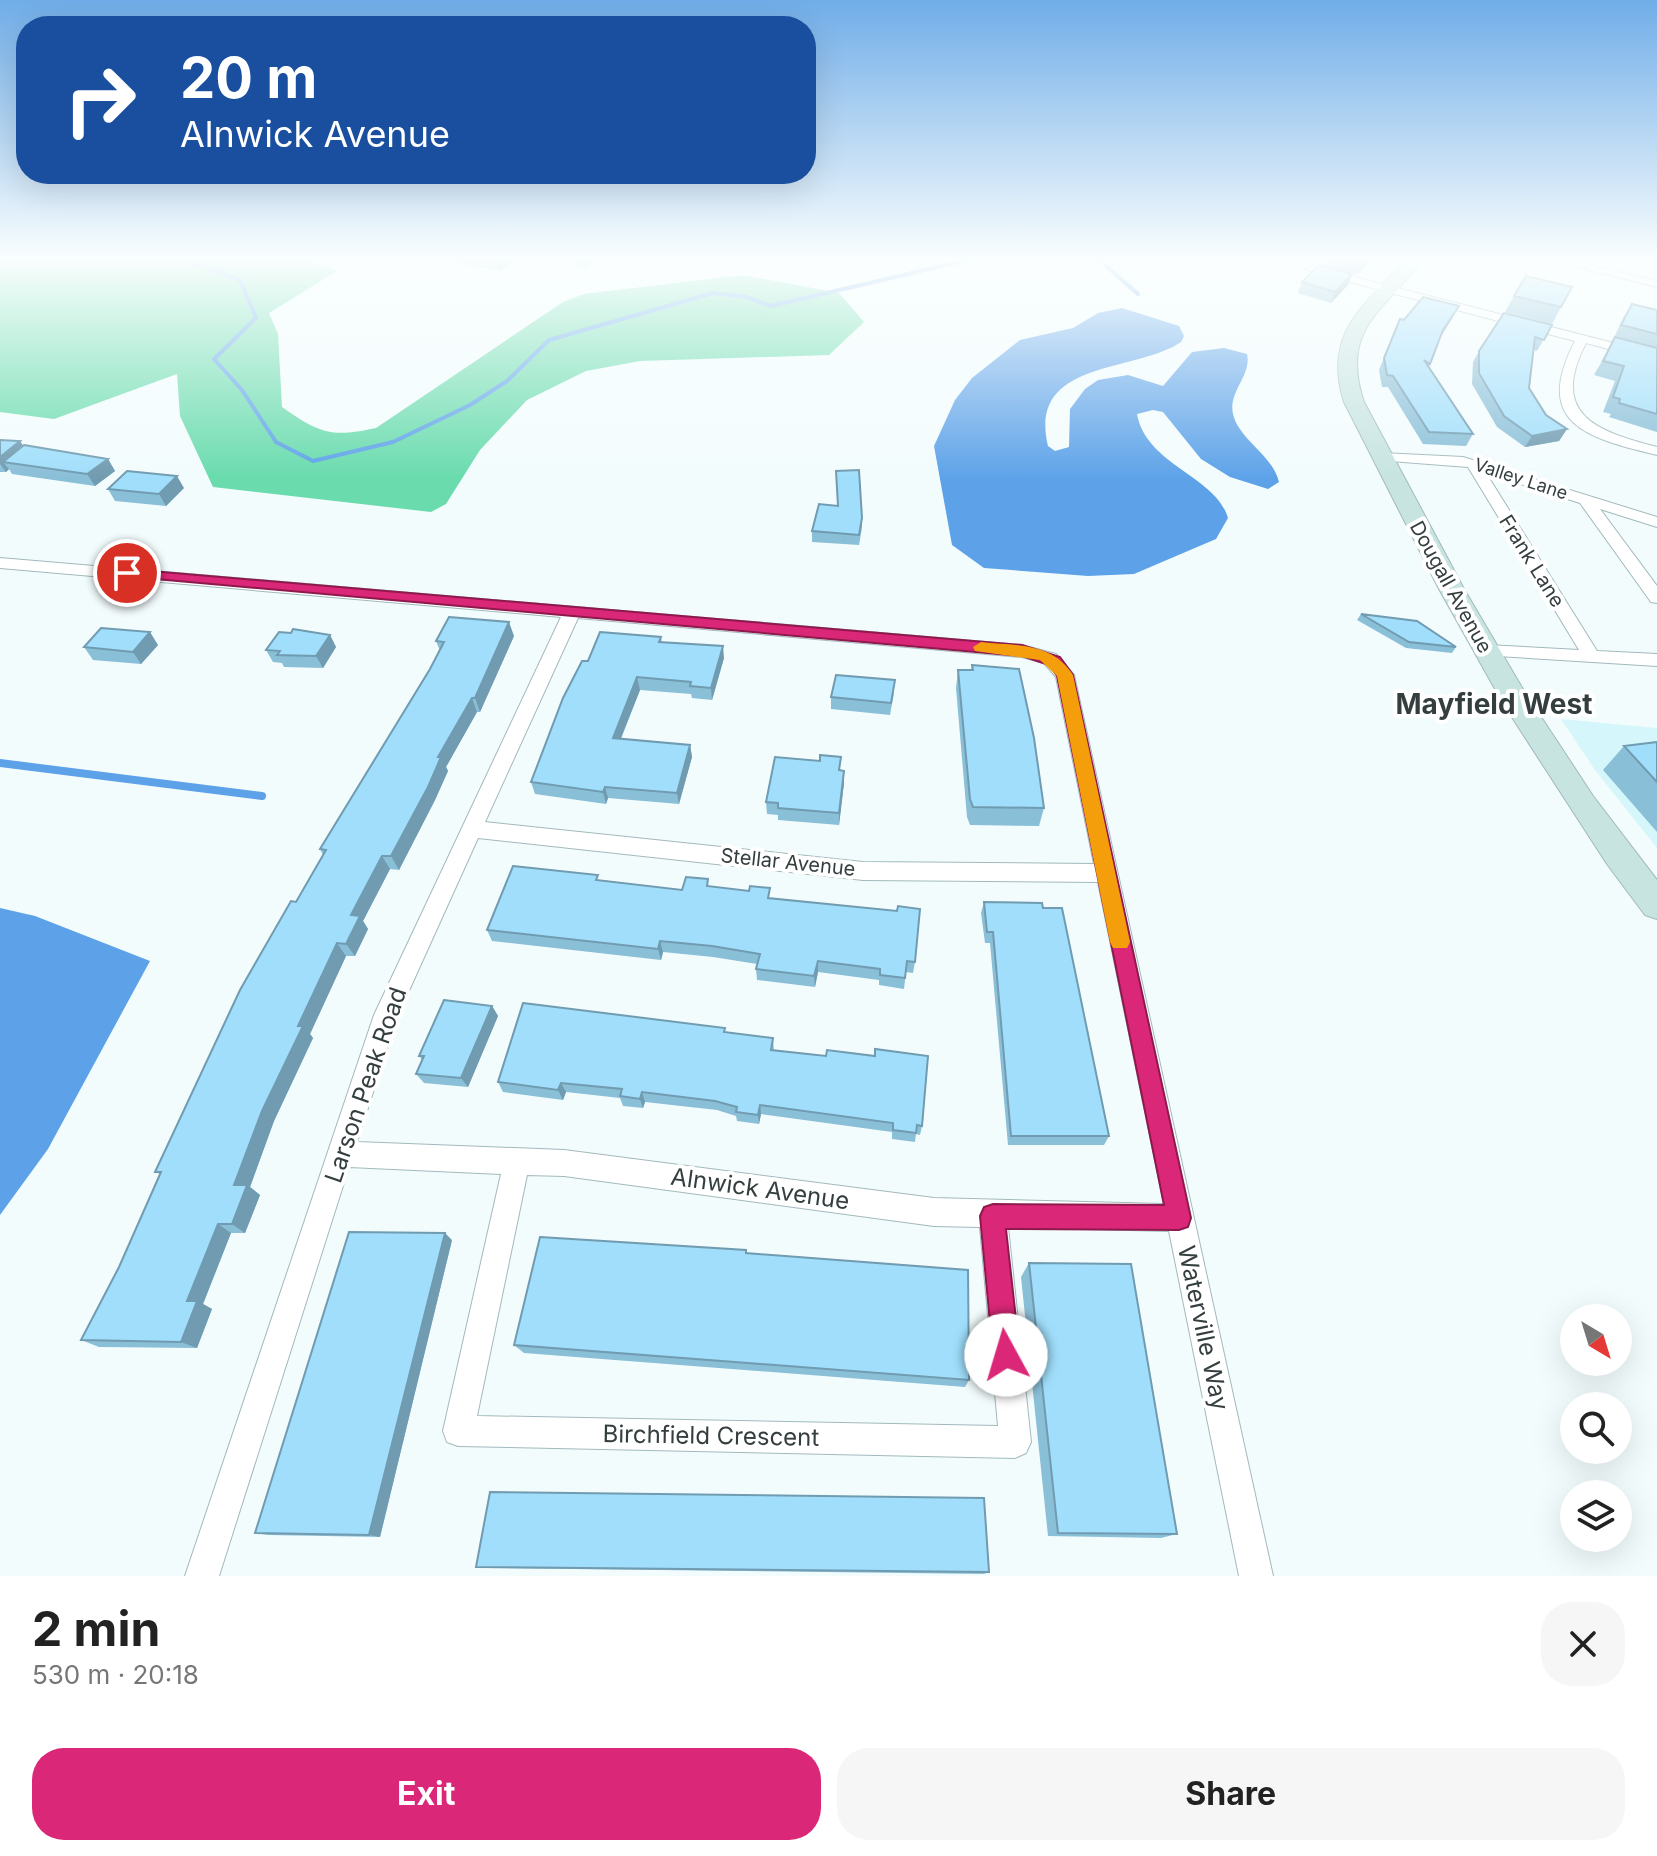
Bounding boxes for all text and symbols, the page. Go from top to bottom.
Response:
text: 20 m [180,44,317,112]
icon: right [48,48,152,152]
text: Alnwick Avenue [180,112,450,156]
street label: Valley Lane [1472,454,1571,504]
street label: Frank Lane [1494,510,1570,612]
street label: Dougall Avenue [1405,517,1497,657]
pin [93,539,161,607]
icon: arrive [105,551,149,595]
district label: Mayfield West [1396,687,1592,721]
street label: Stellar Avenue [720,843,856,881]
street label: Larson Peak Road [318,983,413,1186]
street label: Alnwick Avenue [669,1162,851,1215]
street label: Waterville Way [1172,1243,1235,1413]
north arrow [1560,1304,1632,1376]
map controls [1560,1304,1632,1552]
position arrow [964,1313,1048,1397]
button: search [1560,1392,1632,1464]
street label: Birchfield Crescent [602,1419,820,1452]
button: layers [1560,1480,1632,1552]
text: 2 min [32,1599,160,1658]
button: close [1541,1602,1625,1686]
text: 530 m · 20:18 [32,1659,199,1690]
button: Exit [32,1748,821,1840]
button: Share [837,1748,1625,1840]

